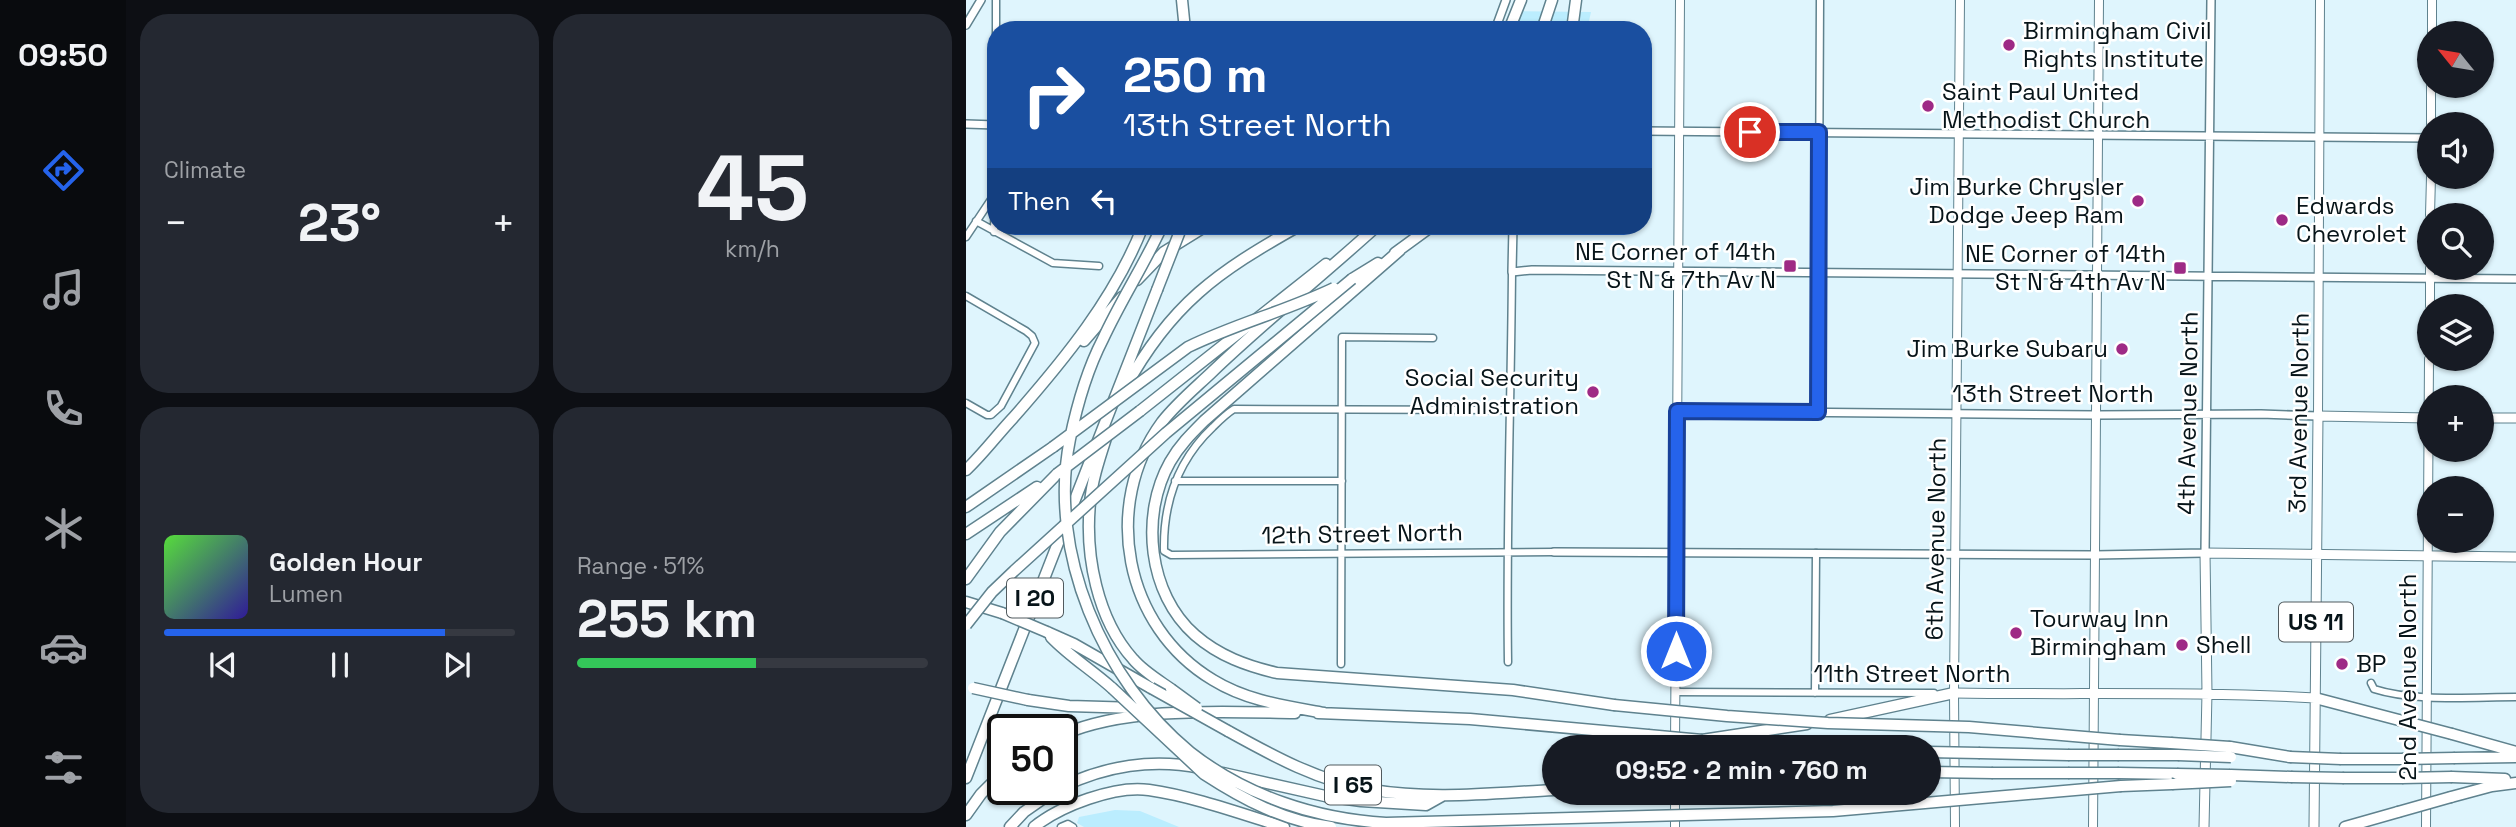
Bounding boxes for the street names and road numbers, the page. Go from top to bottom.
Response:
street label: 4th Avenue North [2170,311,2205,515]
street label: 3rd Avenue North [2281,312,2316,514]
street label: 13th Street North [1952,378,2154,409]
street label: 6th Avenue North [1918,437,1953,641]
street label: 12th Street North [1261,516,1463,551]
street label: 2nd Avenue North [2392,574,2423,781]
road number: I 20 [1007,578,1063,618]
road number: US 11 [2279,602,2353,642]
street label: 11th Street North [1813,658,2011,689]
road number: I 65 [1325,765,1381,804]

